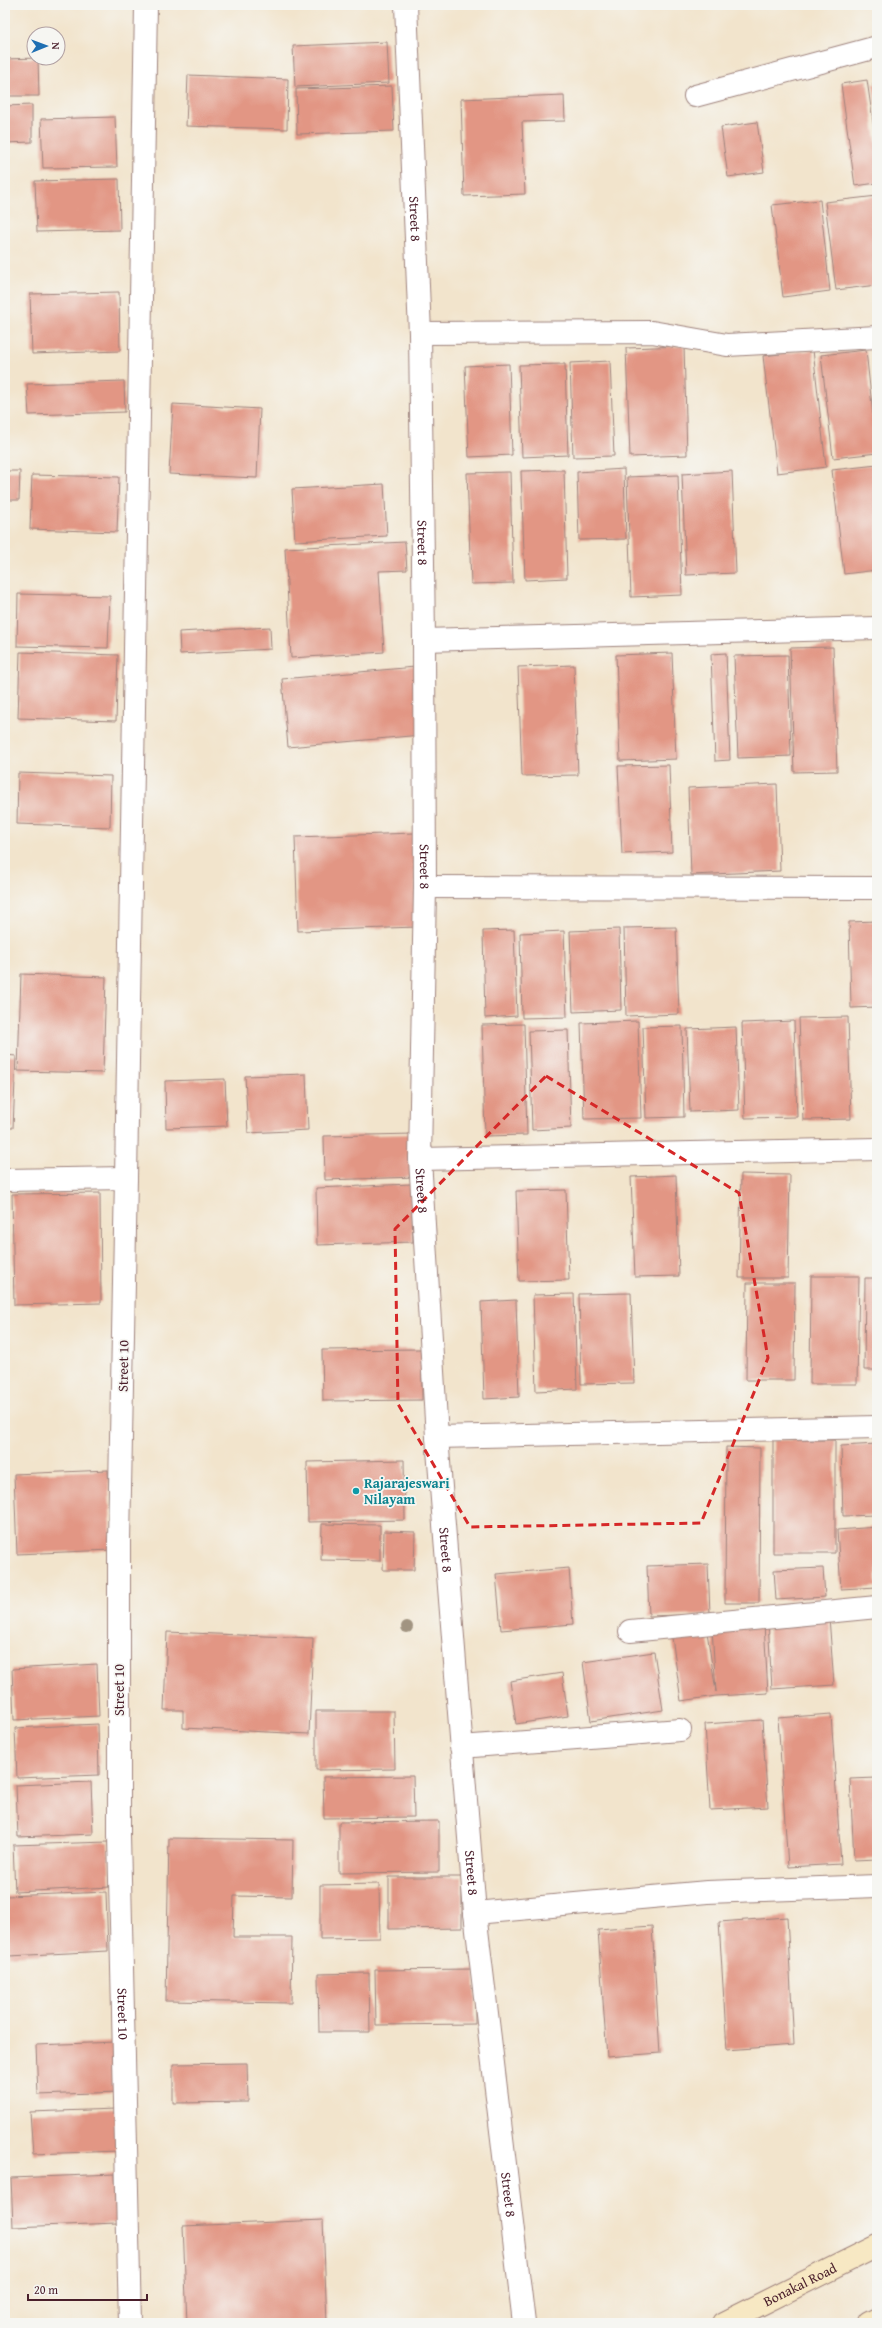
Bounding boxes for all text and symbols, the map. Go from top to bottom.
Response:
north arrow [26,26,66,66]
text: N [48,42,64,50]
street label: Street 8 [404,196,426,242]
street label: Street 8 [412,520,433,566]
street label: Street 8 [415,844,435,890]
street label: Street 8 [411,1167,433,1214]
street label: Street 10 [113,1340,133,1392]
place label: Rajarajeswari Nilayam [364,1473,450,1509]
marker: Rajarajeswari Nilayam [351,1486,361,1496]
street label: Street 8 [434,1526,458,1573]
street label: Street 10 [109,1664,129,1716]
street label: Street 8 [460,1849,484,1896]
street label: Street 10 [112,1988,134,2040]
street label: Street 8 [496,2171,521,2219]
street label: Bonakal Road [760,2258,840,2311]
scale bar [28,2276,147,2302]
text: 20 m [34,2281,58,2298]

